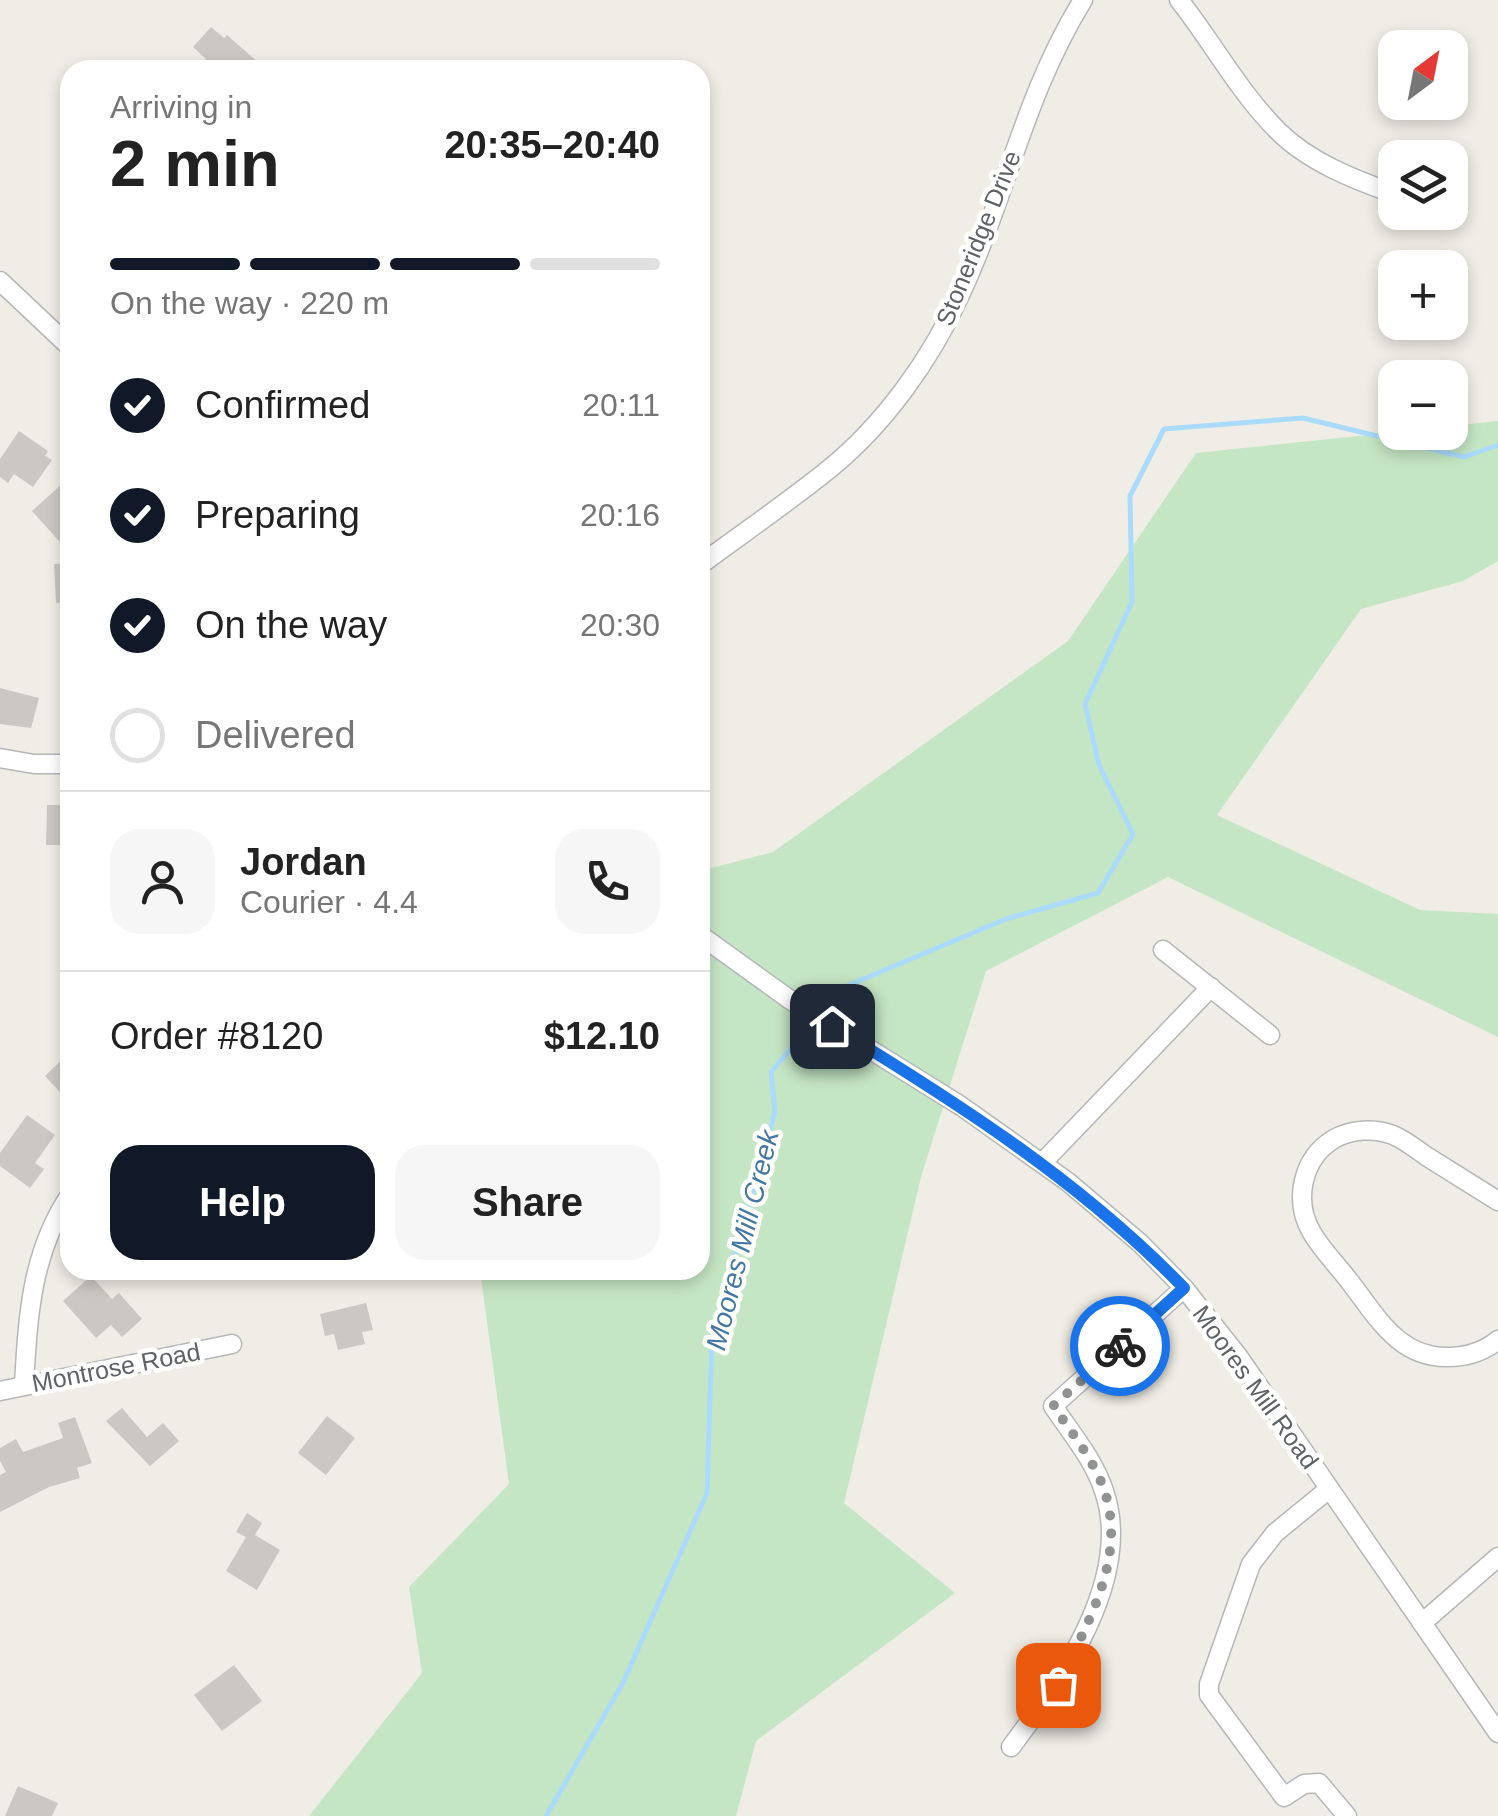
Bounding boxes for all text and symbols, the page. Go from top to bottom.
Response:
north arrow [1378,30,1468,120]
map controls [1378,30,1468,450]
text: Arriving in [110,89,252,125]
text: 20:35–20:40 [444,124,660,166]
text: 2 min [110,127,280,200]
button: layers [1378,140,1468,230]
street label: Stoneridge Drive [930,146,1026,330]
button: + [1378,250,1468,340]
text: On the way · 220 m [110,285,389,321]
button: − [1378,360,1468,450]
icon: check [110,378,165,433]
text: Confirmed [195,384,370,426]
text: 20:11 [582,387,660,423]
icon: check [110,488,165,543]
text: Preparing [195,494,360,536]
text: 20:16 [580,497,660,533]
icon: check [110,598,165,653]
text: On the way [195,604,387,646]
text: 20:30 [580,607,660,643]
text: Delivered [195,714,356,756]
button: person [110,829,215,934]
button: phone [555,829,660,934]
text: Jordan [240,841,367,883]
text: Courier · 4.4 [240,884,418,920]
pin [790,984,875,1069]
icon: home [805,999,860,1054]
text: Order #8120 [110,1015,323,1057]
text: $12.10 [544,1015,660,1057]
water label: Moores Mill Creek [700,1125,785,1353]
button: Help [110,1145,375,1260]
button: Share [395,1145,660,1260]
courier [1070,1296,1170,1396]
street label: Moores Mill Road [1188,1300,1324,1474]
icon: bike [1093,1319,1148,1374]
street label: Montrose Road [29,1337,203,1397]
pin [1016,1643,1101,1728]
icon: bag [1031,1658,1086,1713]

